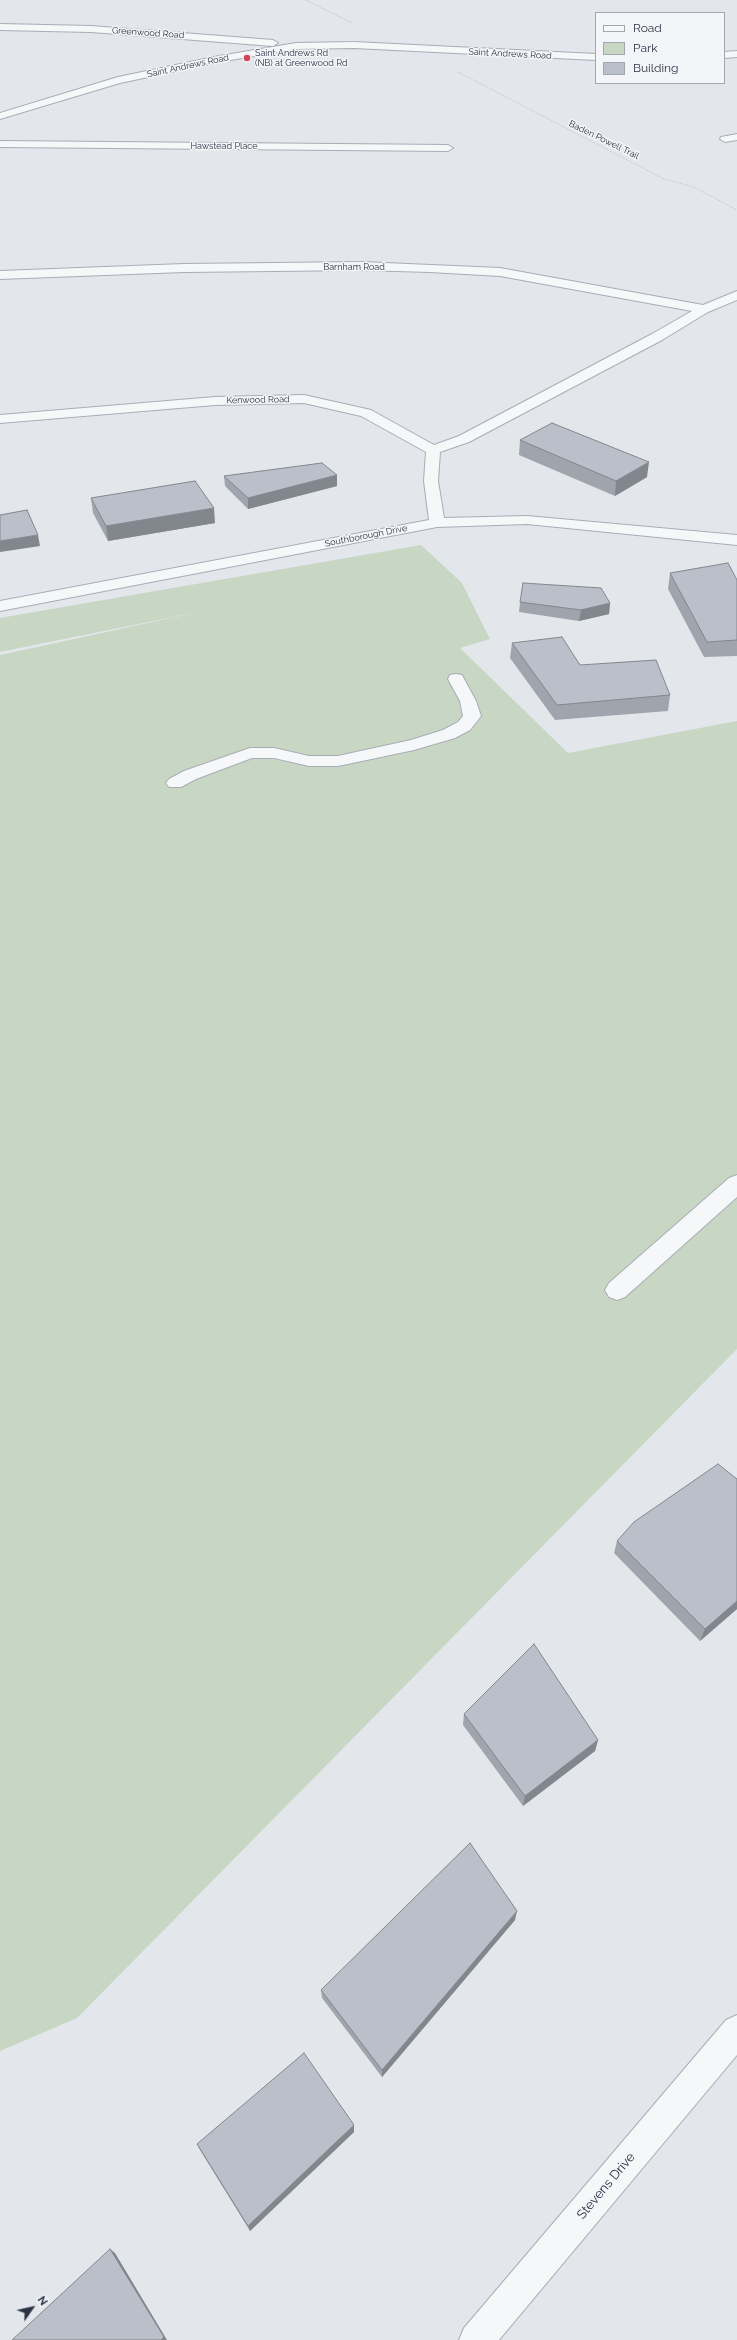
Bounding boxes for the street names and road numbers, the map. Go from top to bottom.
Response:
street label: Greenwood Road [111,25,185,41]
street label: Saint Andrews Road [468,46,552,62]
street label: Saint Andrews Road [146,52,230,80]
street label: Baden Powell Trail [567,118,641,162]
street label: Hawstead Place [190,141,258,151]
street label: Barnham Road [323,262,385,272]
street label: Kenwood Road [226,394,290,406]
street label: Southborough Drive [324,523,408,549]
street label: Stevens Drive [574,2150,638,2222]

